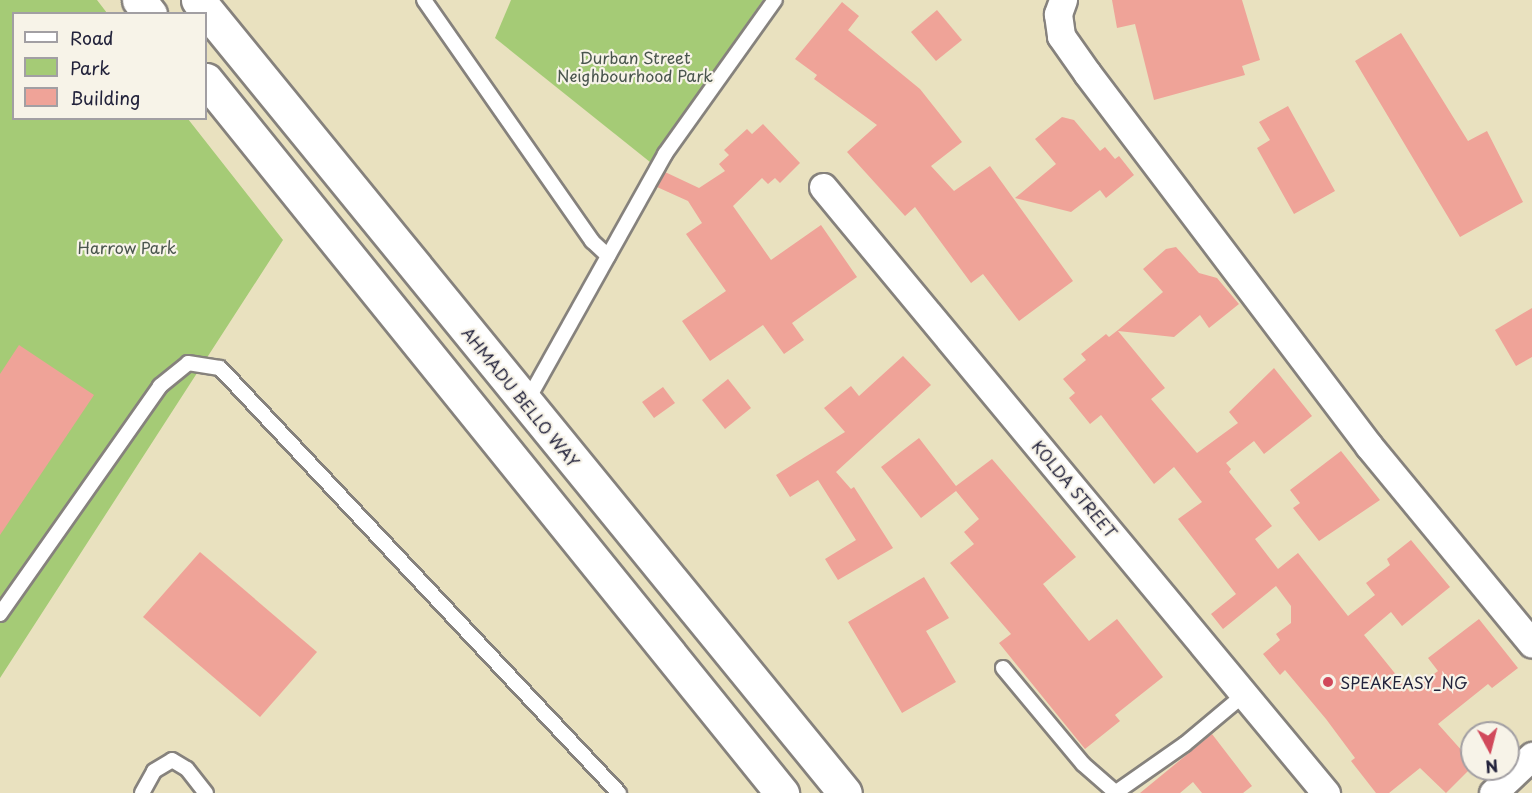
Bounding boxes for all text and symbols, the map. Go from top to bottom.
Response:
legend [12,12,207,120]
text: Road [70,24,114,51]
park label: Durban Street Neighbourhood Park [557,47,713,85]
text: Park [70,54,110,81]
text: Building [70,84,140,111]
park label: Harrow Park [78,237,176,257]
street label: AHMADU BELLO WAY [458,322,584,472]
street label: KOLDA STREET [1027,435,1123,543]
place label: SPEAKEASY_NG [1340,672,1468,692]
marker: SPEAKEASY_NG [1321,675,1335,689]
north arrow [1460,721,1520,781]
text: N [1484,754,1500,780]

